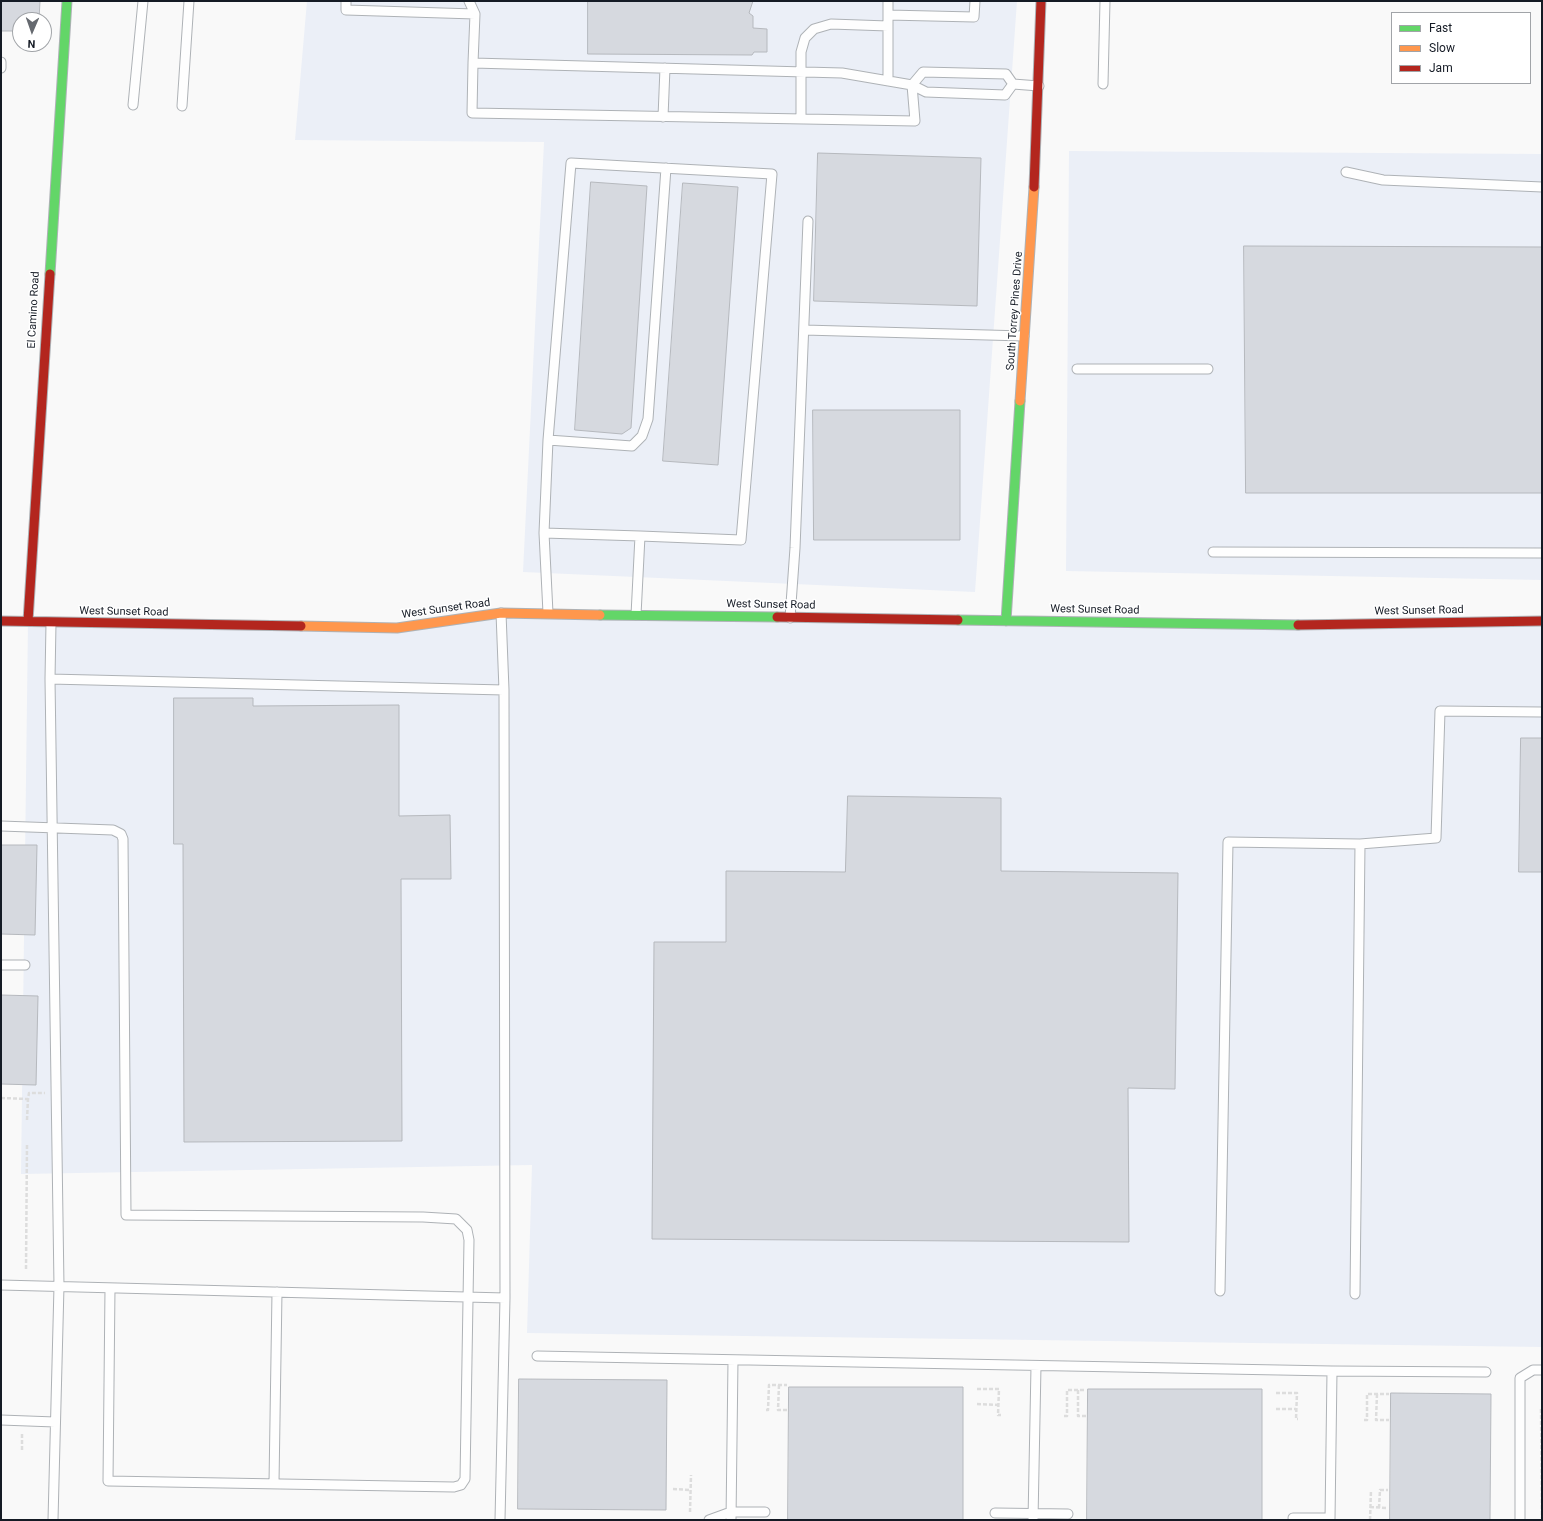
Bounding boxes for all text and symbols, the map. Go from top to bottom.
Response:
north arrow [12,12,52,52]
legend [1391,12,1531,84]
text: Fast [1429,21,1452,35]
text: N [27,37,36,50]
text: Slow [1429,41,1455,55]
text: Jam [1429,61,1453,75]
street label: South Torrey Pines Drive [1004,251,1026,371]
street label: El Camino Road [25,271,43,349]
street label: West Sunset Road [401,596,491,622]
street label: West Sunset Road [726,598,816,612]
street label: West Sunset Road [1050,603,1140,617]
street label: West Sunset Road [1374,604,1464,618]
street label: West Sunset Road [79,605,169,619]

